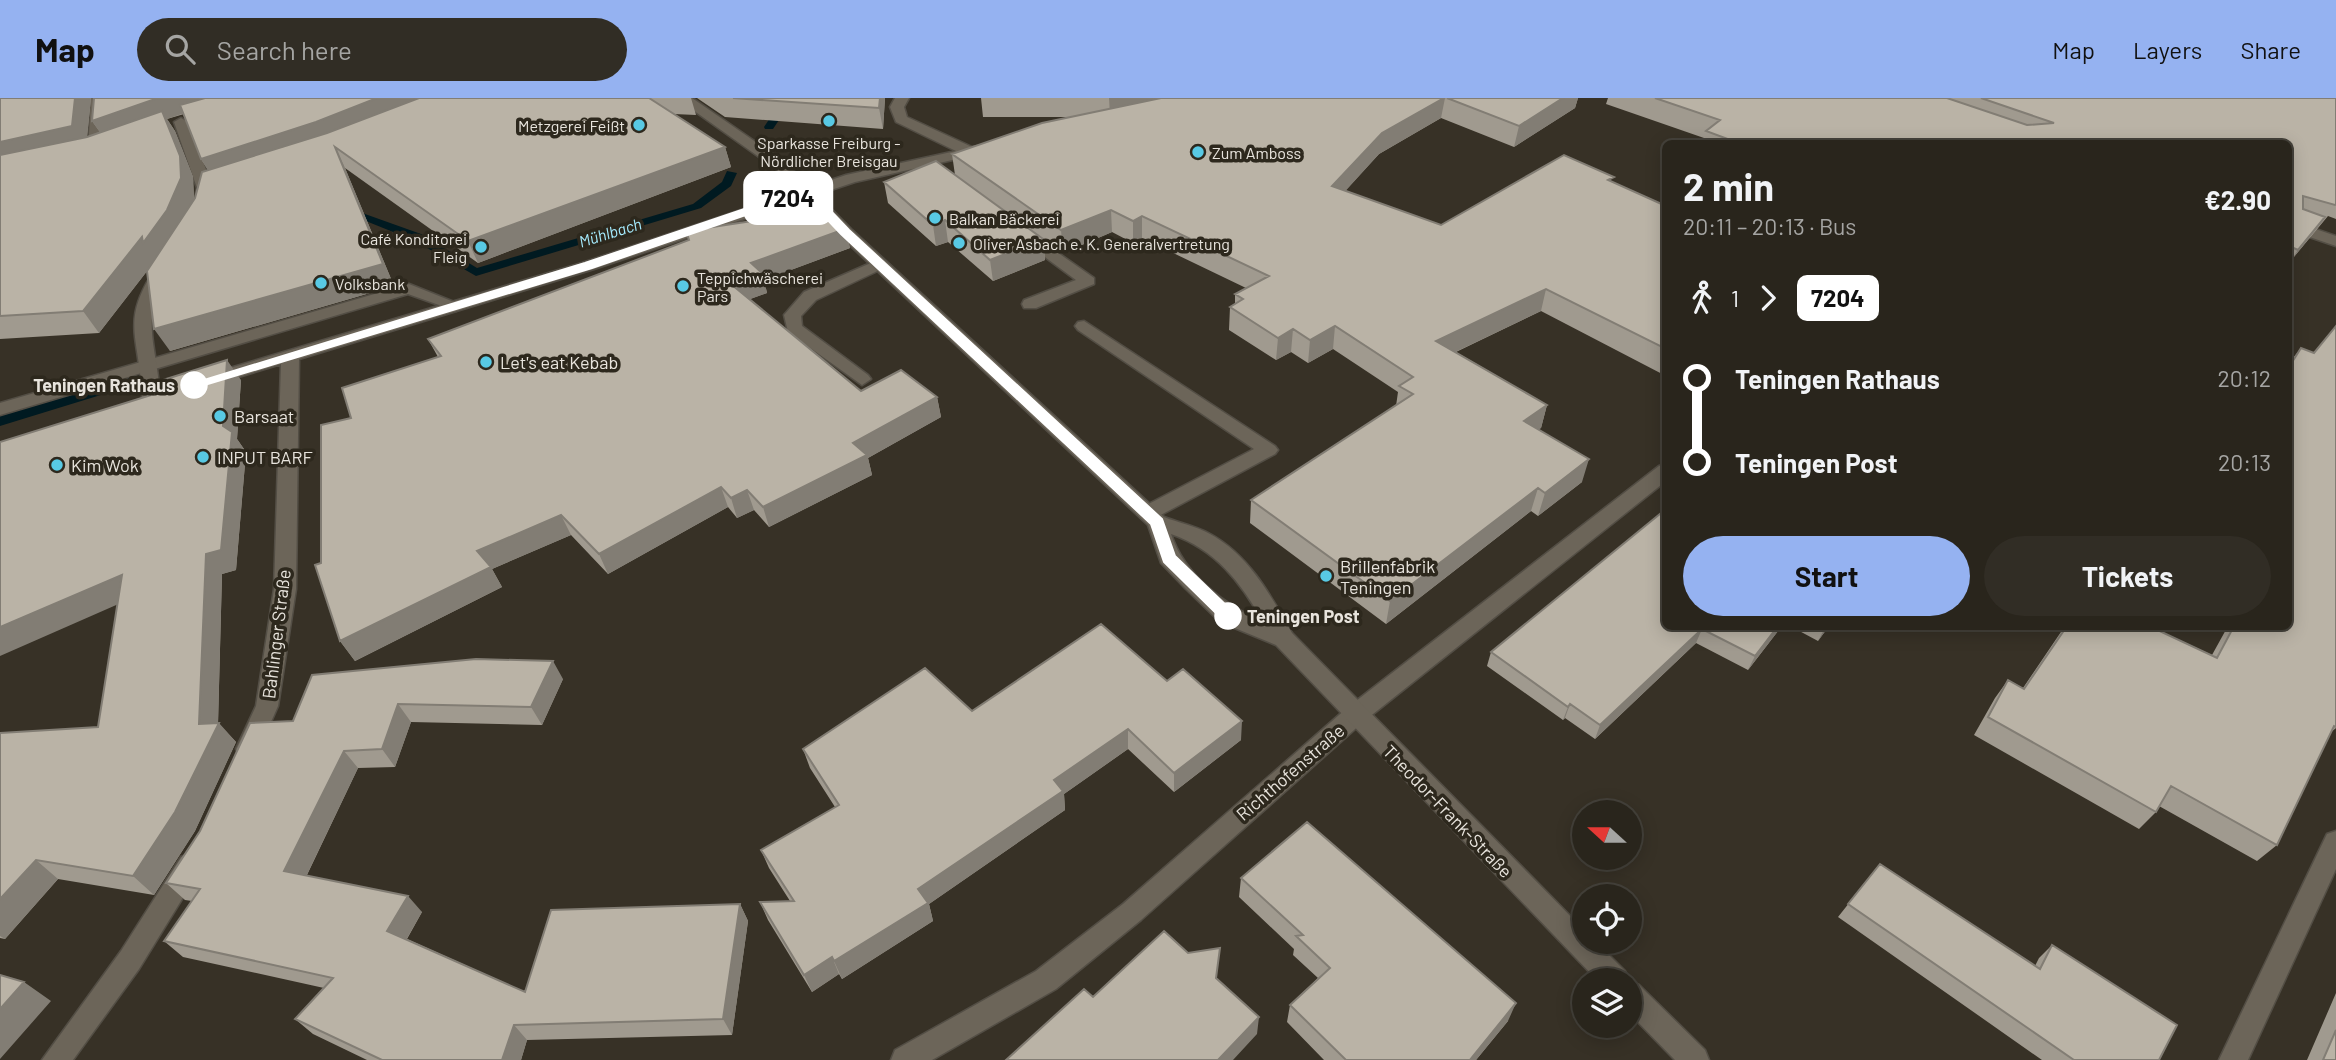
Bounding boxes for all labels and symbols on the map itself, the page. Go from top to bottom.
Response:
marker: Sparkasse Freiburg - Nördlicher Breisgau [821,113,837,129]
place label: Metzgerei Feißt [518,116,625,135]
marker: Metzgerei Feißt [631,117,647,133]
place label: Sparkasse Freiburg - Nördlicher Breisgau [757,133,901,170]
place label: Zum Amboss [1212,143,1301,162]
marker: Zum Amboss [1190,144,1206,160]
line badge: 7204 [739,175,837,221]
place label: Balkan Bäckerei [949,209,1060,228]
marker: Balkan Bäckerei [927,210,943,226]
water label: Mühlbach [576,213,644,251]
place label: Café Konditorei Fleig [360,229,467,266]
place label: Oliver Asbach e. K. Generalvertretung [973,234,1230,253]
marker: Oliver Asbach e. K. Generalvertretung [951,235,967,251]
marker: Café Konditorei Fleig [473,239,489,255]
place label: Teppichwäscherei Pars [697,268,823,305]
place label: Volksbank [335,274,405,293]
marker: Volksbank [313,275,329,291]
marker: Teppichwäscherei Pars [675,278,691,294]
place label: Let's eat Kebab [500,351,618,373]
marker: Let's eat Kebab [478,354,494,370]
marker: Teningen Rathaus [181,372,207,398]
place label: Teningen Rathaus [33,374,175,396]
place label: Barsaat [234,405,294,427]
marker: Barsaat [212,408,228,424]
place label: INPUT BARF [217,446,313,468]
marker: INPUT BARF [195,449,211,465]
place label: Kim Wok [71,454,139,476]
marker: Kim Wok [49,457,65,473]
place label: Brillenfabrik Teningen [1340,555,1435,598]
street label: Bahlinger Straße [257,568,295,700]
marker: Brillenfabrik Teningen [1318,568,1334,584]
marker: Teningen Post [1215,603,1241,629]
place label: Teningen Post [1247,605,1360,627]
street label: Richthofenstraße [1232,719,1348,825]
street label: Theodor-Frank-Straße [1379,740,1517,882]
north arrow [1572,800,1642,870]

